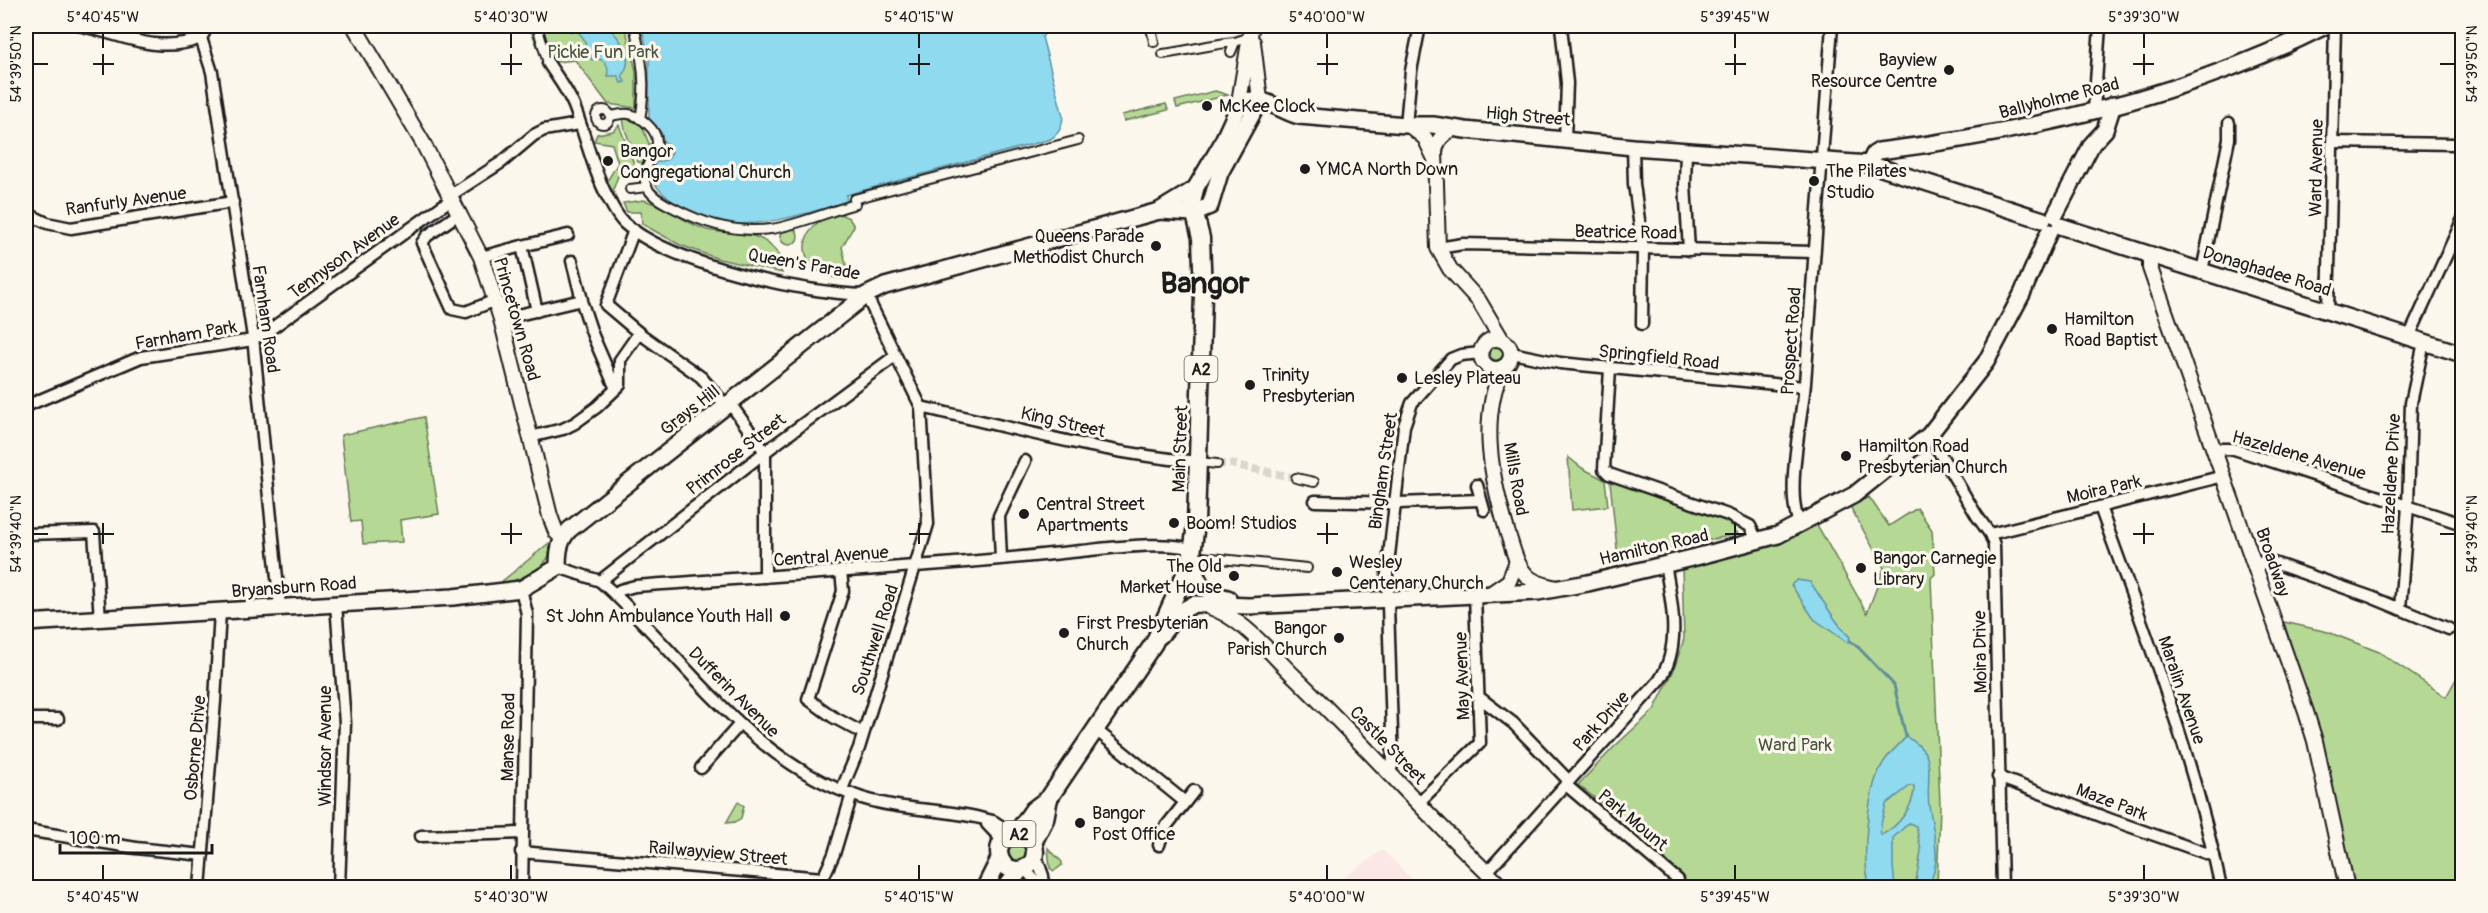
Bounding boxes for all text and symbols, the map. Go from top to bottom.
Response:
text: 5°40'45"W [67,8,139,27]
text: 5°40'30"W [474,8,548,27]
text: 5°40'15"W [884,8,954,27]
text: 5°40'00"W [1289,8,1365,27]
text: 5°39'45"W [1700,8,1770,27]
text: 5°39'30"W [2108,8,2180,27]
text: 54°39'50"N [7,25,26,103]
text: 54°39'50"N [2463,25,2482,103]
park label: Pickie Fun Park [547,41,659,64]
place label: Bayview Resource Centre [1811,49,1937,93]
marker: Bayview Resource Centre [1942,63,1956,77]
street label: Ballyholme Road [1997,72,2122,125]
place label: McKee Clock [1219,95,1316,118]
marker: McKee Clock [1200,99,1214,113]
street label: High Street [1485,101,1572,132]
street label: Ward Avenue [2304,119,2329,217]
place label: Bangor Congregational Church [620,140,791,184]
marker: Bangor Congregational Church [601,154,615,168]
place label: YMCA North Down [1316,158,1458,181]
place label: The Pilates Studio [1826,160,1907,204]
marker: YMCA North Down [1298,162,1312,176]
marker: The Pilates Studio [1807,174,1821,188]
street label: Ranfurly Avenue [64,182,188,221]
street label: Tennyson Avenue [284,208,405,305]
street label: Beatrice Road [1574,220,1678,245]
place label: Queens Parade Methodist Church [1013,225,1144,269]
marker: Queens Parade Methodist Church [1149,239,1163,253]
street label: Donaghadee Road [2200,241,2334,302]
street label: Queen's Parade [746,243,862,286]
street label: Princetown Road [488,255,545,384]
street label: Farnham Road [247,264,284,375]
district label: Bangor [1161,265,1250,302]
street label: Prospect Road [1776,286,1807,396]
place label: Hamilton Road Baptist [2064,308,2159,352]
street label: Farnham Park [133,315,239,356]
marker: Hamilton Road Baptist [2045,322,2059,336]
street label: Springfield Road [1597,340,1720,375]
road number: A2 [1184,356,1218,382]
place label: Trinity Presbyterian [1262,364,1355,408]
place label: Lesley Plateau [1414,367,1521,390]
marker: Lesley Plateau [1395,371,1409,385]
marker: Trinity Presbyterian [1243,378,1257,392]
street label: Grays Hill [656,380,725,441]
street label: King Street [1018,402,1108,444]
street label: Main Street [1167,404,1194,493]
street label: Primrose Street [682,408,791,500]
street label: Bingham Street [1364,410,1403,531]
street label: Hazeldene Drive [2377,413,2406,535]
street label: Hazeldene Avenue [2229,425,2369,486]
place label: Hamilton Road Presbyterian Church [1858,435,2007,479]
street label: Mills Road [1498,441,1533,518]
marker: Hamilton Road Presbyterian Church [1839,449,1853,463]
street label: Moira Park [2064,470,2144,509]
place label: Central Street Apartments [1036,493,1145,537]
text: 54°39'40"N [7,495,26,573]
text: 54°39'40"N [2463,495,2482,573]
marker: Central Street Apartments [1017,507,1031,521]
place label: Boom! Studios [1186,512,1297,535]
marker: Boom! Studios [1167,516,1181,530]
street label: Hamilton Road [1597,524,1711,571]
street label: Broadway [2250,525,2295,600]
street label: Central Avenue [773,541,889,572]
place label: Bangor Carnegie Library [1873,547,1996,591]
place label: Wesley Centenary Church [1349,551,1484,595]
place label: The Old Market House [1120,555,1222,599]
marker: Bangor Carnegie Library [1854,561,1868,575]
marker: Wesley Centenary Church [1330,565,1344,579]
marker: The Old Market House [1227,569,1241,583]
street label: Bryansburn Road [231,572,358,603]
street label: Southwell Road [847,582,904,699]
place label: St John Ambulance Youth Hall [546,605,773,628]
marker: St John Ambulance Youth Hall [778,609,792,623]
street label: Moira Drive [1968,610,1993,694]
place label: First Presbyterian Church [1076,612,1209,656]
place label: Bangor Parish Church [1227,617,1328,661]
marker: First Presbyterian Church [1057,626,1071,640]
marker: Bangor Parish Church [1332,631,1346,645]
street label: May Avenue [1449,631,1476,720]
street label: Maralin Avenue [2152,633,2211,747]
street label: Dufferin Avenue [683,642,784,743]
street label: Windsor Avenue [314,685,337,806]
street label: Park Drive [1568,686,1635,756]
street label: Manse Road [496,692,521,782]
street label: Osborne Drive [179,694,212,802]
street label: Castle Street [1344,701,1431,790]
park label: Ward Park [1758,734,1833,757]
street label: Maze Park [2073,778,2151,827]
street label: Park Mount [1593,784,1673,857]
place label: Bangor Post Office [1092,802,1175,846]
marker: Bangor Post Office [1073,816,1087,830]
scale bar [60,817,212,855]
road number: A2 [1002,821,1036,847]
text: 100 m [69,827,121,850]
street label: Railwayview Street [647,836,789,871]
text: 5°40'45"W [67,888,139,907]
text: 5°40'30"W [474,888,548,907]
text: 5°40'15"W [884,888,954,907]
text: 5°40'00"W [1289,888,1365,907]
text: 5°39'45"W [1700,888,1770,907]
text: 5°39'30"W [2108,888,2180,907]

